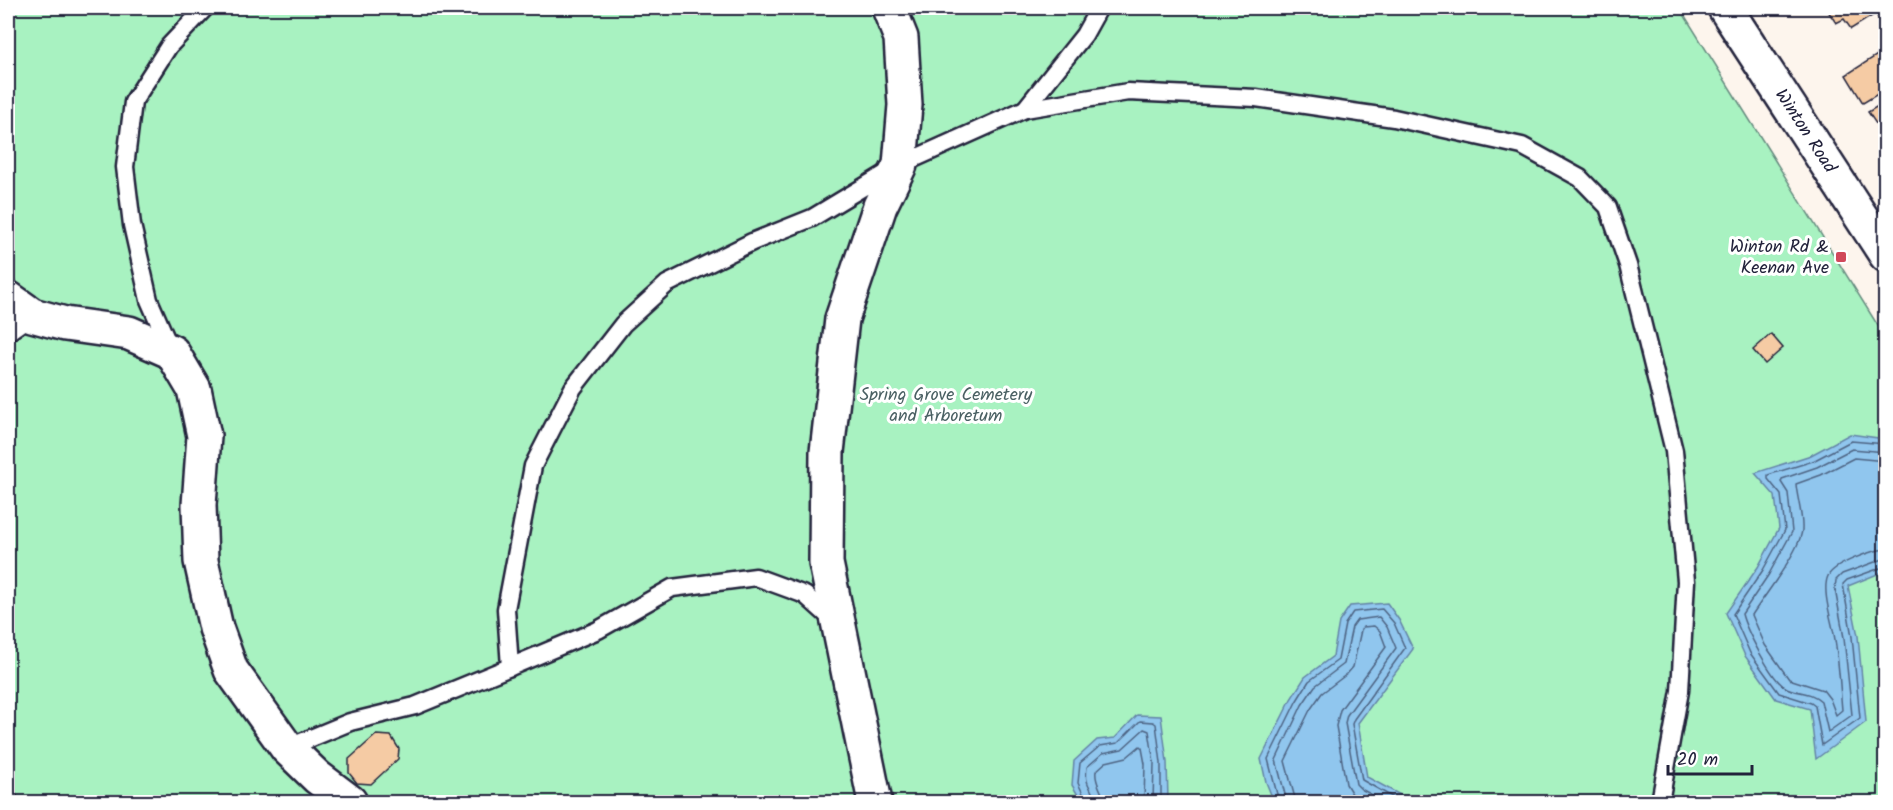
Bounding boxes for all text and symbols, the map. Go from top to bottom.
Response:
street label: Winton Road [1767,83,1844,180]
place label: Winton Rd & Keenan Ave [1730,233,1829,283]
marker: Winton Rd & Keenan Ave [1834,250,1848,264]
park label: Spring Grove Cemetery and Arboretum [860,381,1033,431]
scale bar [1668,738,1752,776]
text: 20 m [1677,746,1718,775]

